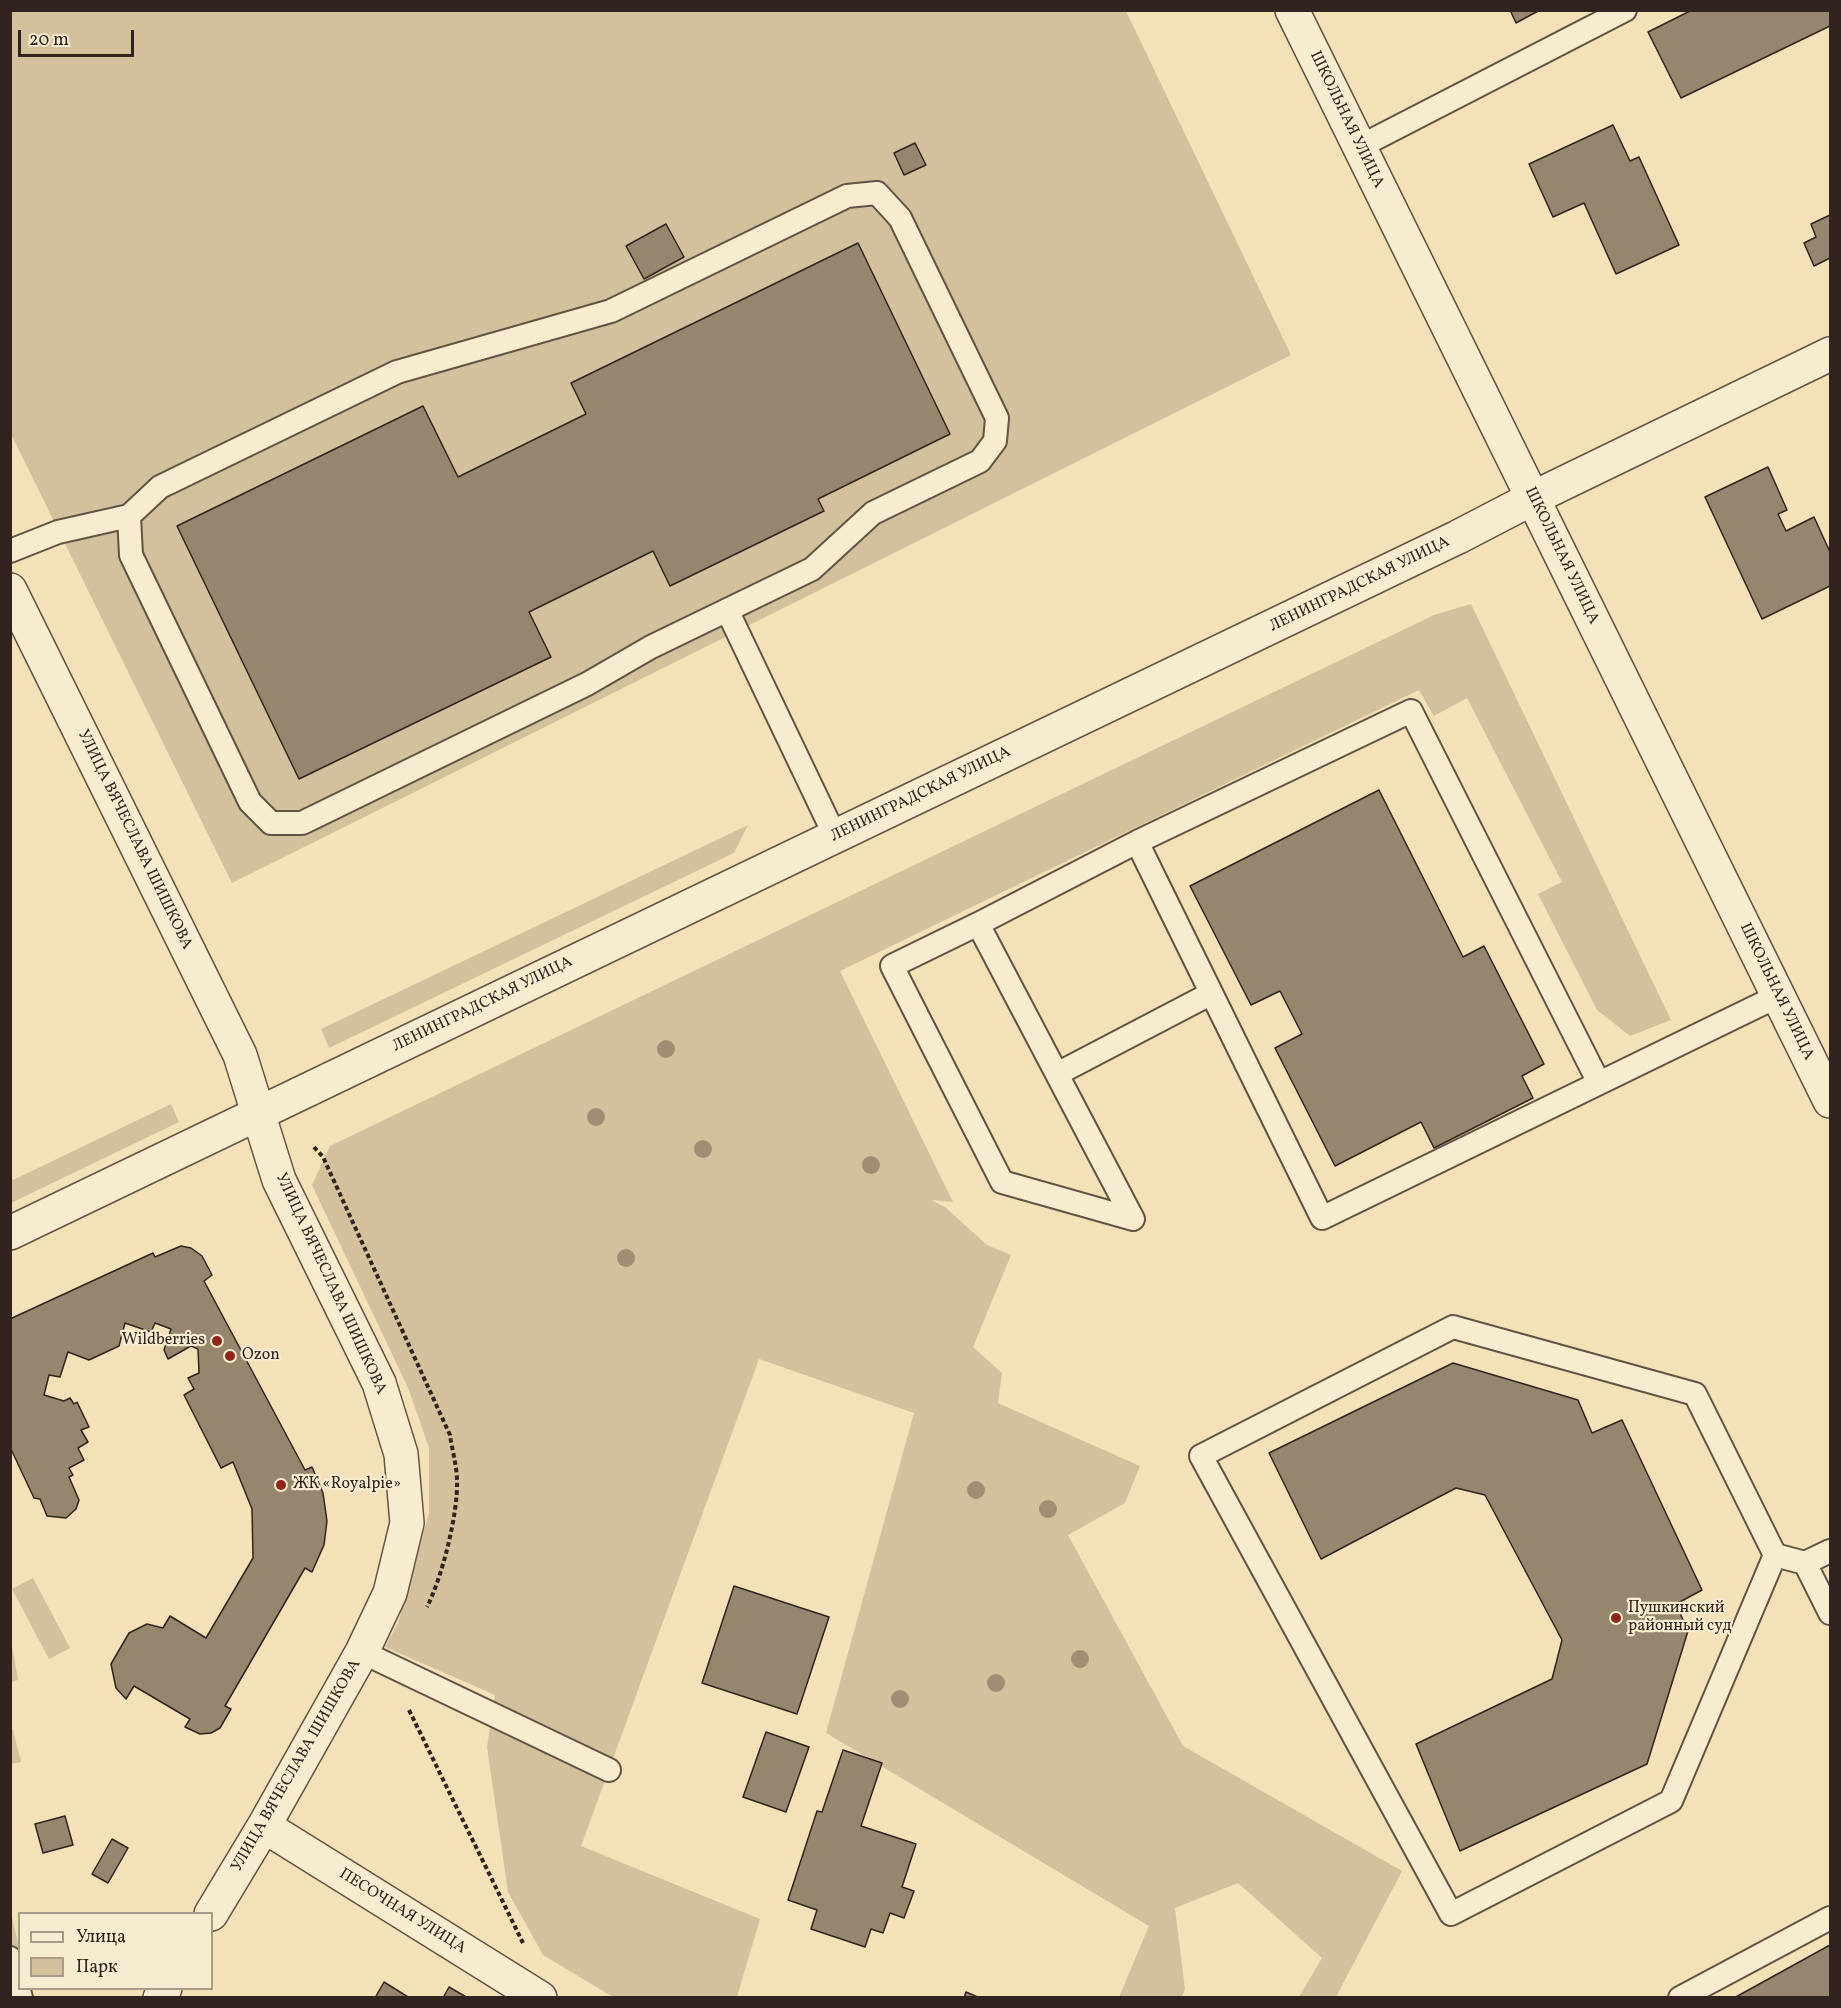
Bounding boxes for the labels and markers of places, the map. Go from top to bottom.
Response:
place label: Wildberries [122,1331,205,1351]
marker: Wildberries [210,1334,224,1348]
place label: Ozon [242,1346,280,1366]
marker: Ozon [223,1349,237,1363]
place label: ЖК «Royalpie» [293,1475,401,1495]
marker: ЖК «Royalpie» [274,1478,288,1492]
place label: Пушкинский районный суд [1628,1599,1732,1637]
marker: Пушкинский районный суд [1609,1611,1623,1625]

